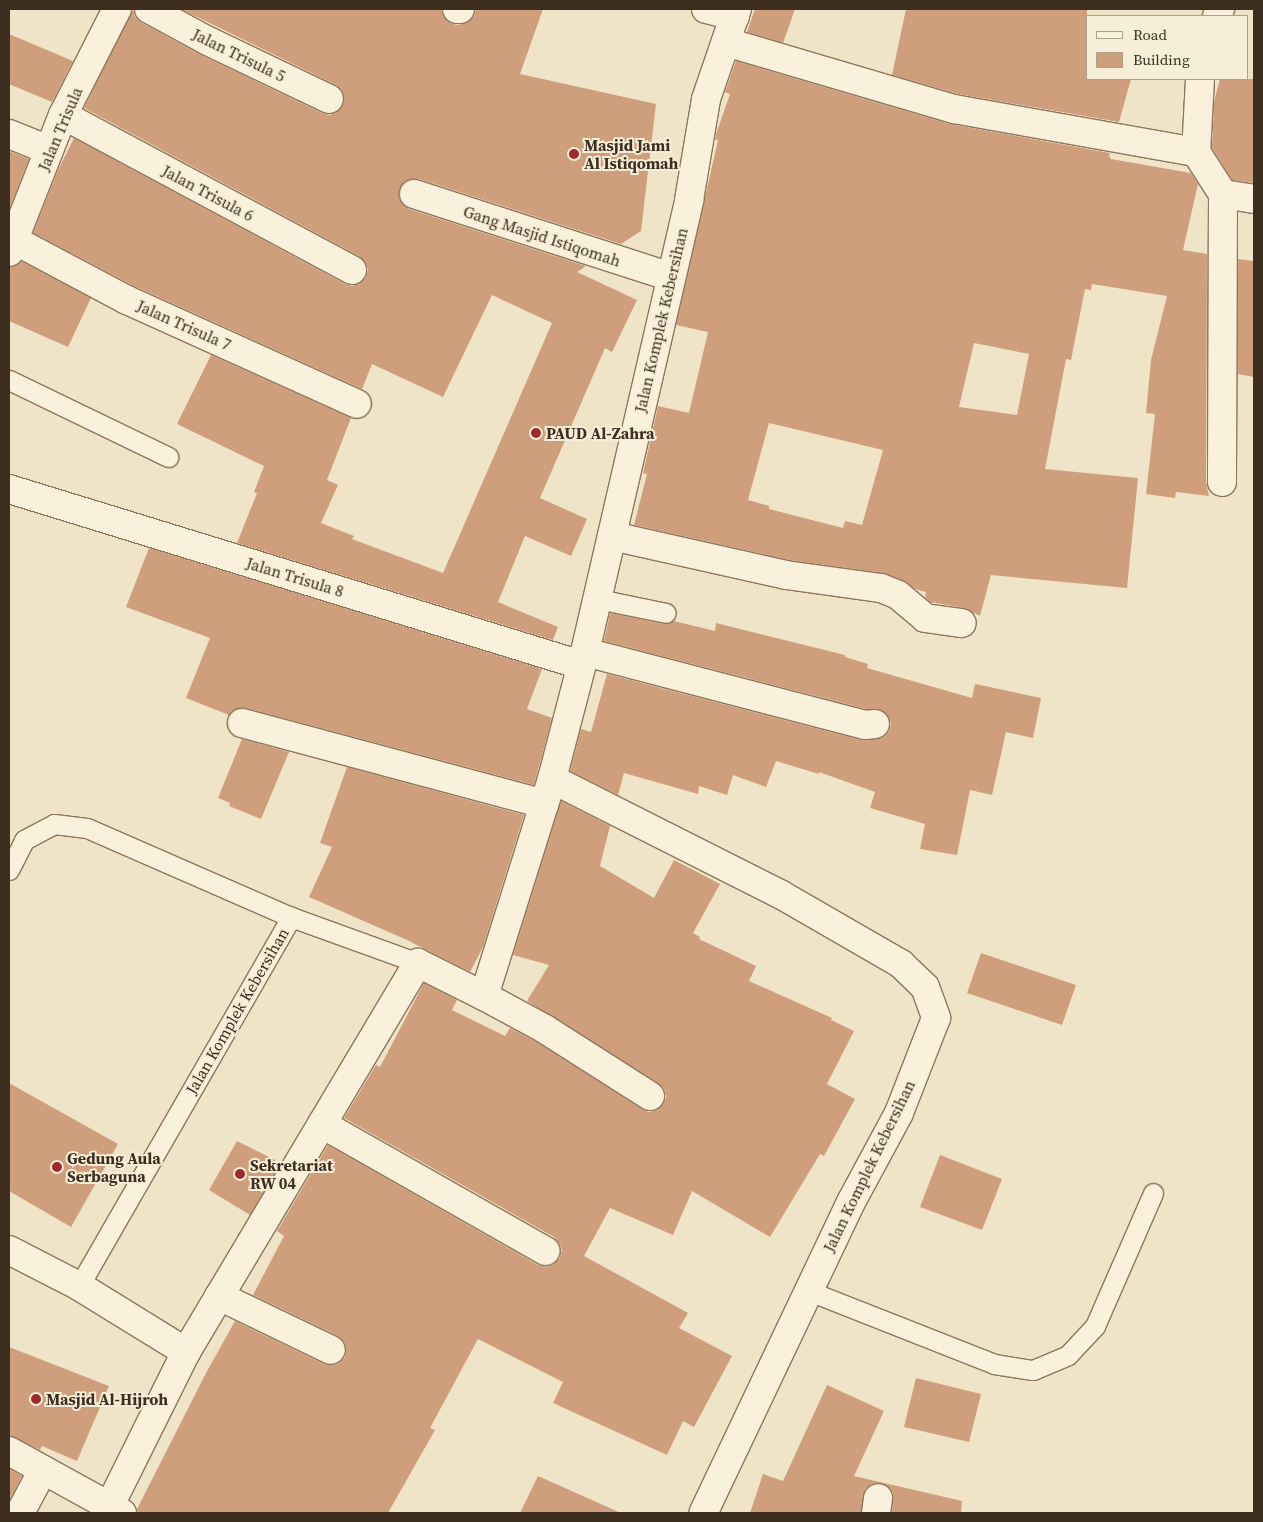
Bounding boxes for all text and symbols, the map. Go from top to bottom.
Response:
legend [1086,15,1248,80]
street label: Jalan Trisula 5 [189,24,289,86]
text: Road [1133,24,1167,45]
text: Building [1133,49,1190,70]
street label: Jalan Trisula [34,84,86,174]
place label: Masjid Jami Al Istiqomah [584,135,678,173]
marker: Masjid Jami Al Istiqomah [568,148,580,160]
street label: Jalan Trisula 6 [159,161,257,225]
street label: Gang Masjid Istiqomah [461,201,623,271]
street label: Jalan Komplek Kebersihan [630,226,692,414]
street label: Jalan Trisula 7 [134,296,234,354]
place label: PAUD Al-Zahra [546,423,655,443]
marker: PAUD Al-Zahra [530,427,542,439]
street label: Jalan Trisula 8 [244,553,346,601]
street label: Jalan Komplek Kebersihan [181,924,293,1098]
street label: Jalan Komplek Kebersihan [819,1077,919,1255]
place label: Gedung Aula Serbaguna [67,1148,161,1186]
place label: Sekretariat RW 04 [250,1155,333,1193]
marker: Gedung Aula Serbaguna [51,1161,63,1173]
marker: Sekretariat RW 04 [234,1168,246,1180]
place label: Masjid Al-Hijroh [46,1389,168,1409]
marker: Masjid Al-Hijroh [30,1393,42,1405]

